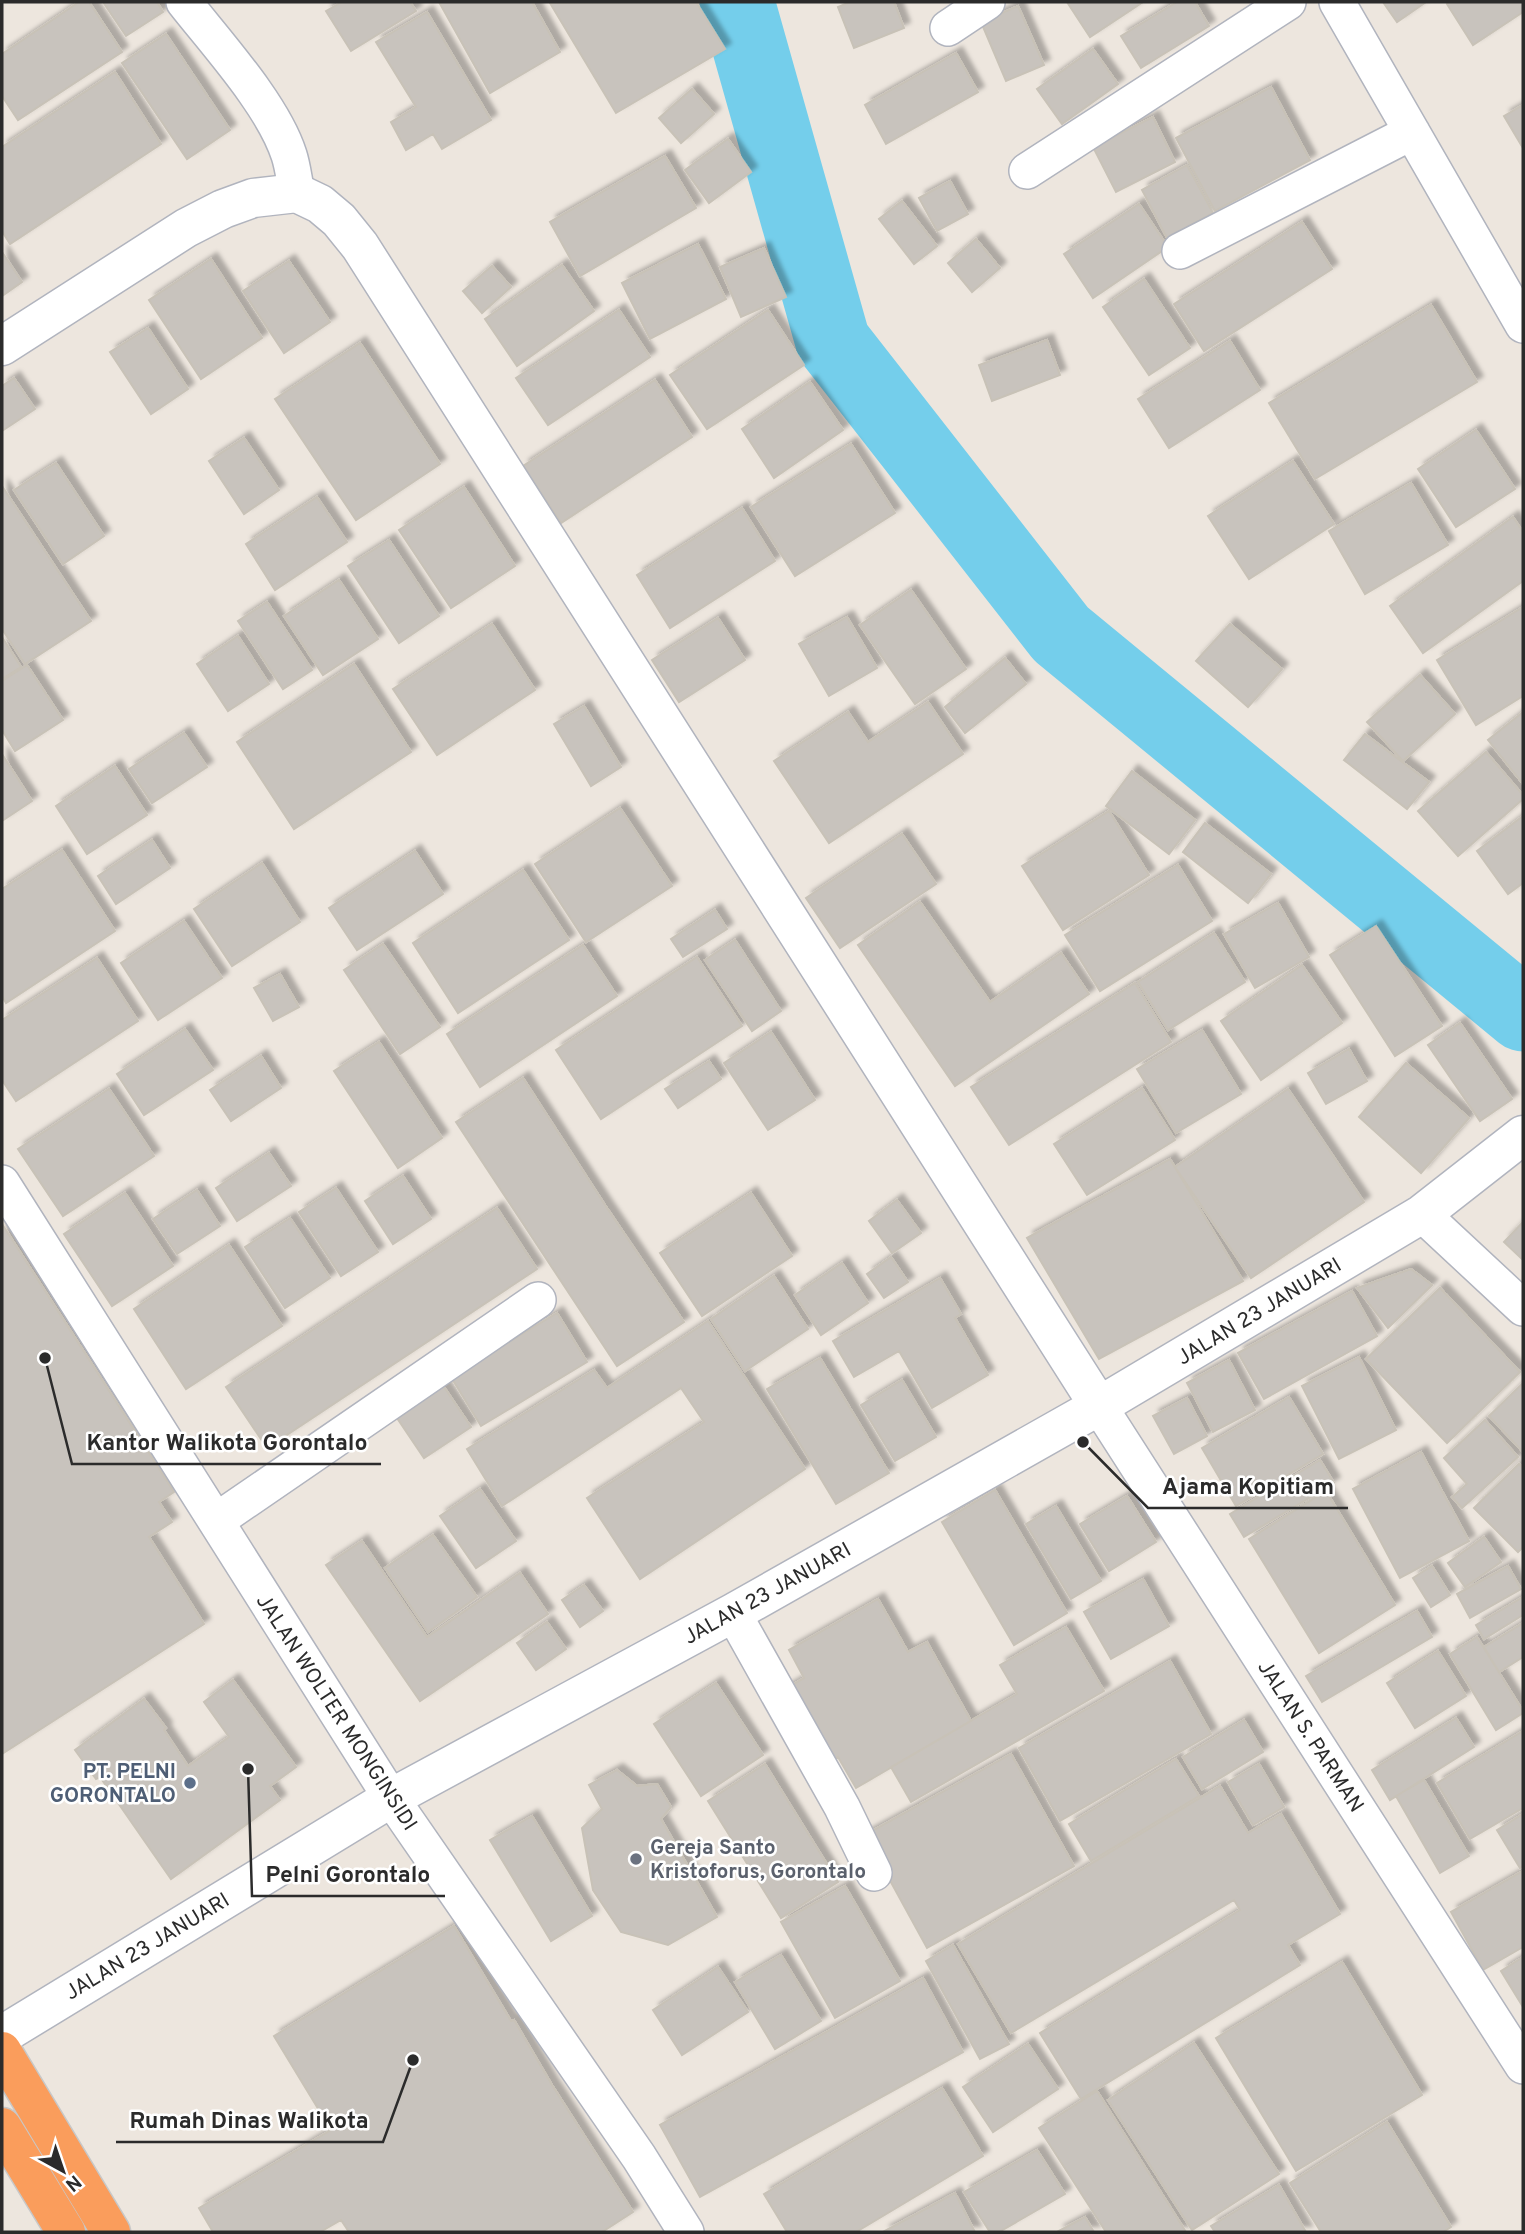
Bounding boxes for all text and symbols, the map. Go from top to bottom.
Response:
street label: JALAN 23 JANUARI [1172,1252,1347,1372]
callout: Kantor Walikota Gorontalo [72,1420,381,1464]
text: Kantor Walikota Gorontalo [86,1430,368,1459]
callout: Ajama Kopitiam [1148,1464,1348,1508]
text: Ajama Kopitiam [1162,1474,1334,1503]
street label: JALAN 23 JANUARI [679,1537,856,1652]
street label: JALAN WOLTER MONGINSIDI [249,1589,422,1836]
street label: JALAN S. PARMAN [1250,1656,1369,1818]
place label: PT. PELNI GORONTALO [50,1759,176,1810]
marker: PT. PELNI GORONTALO [182,1775,198,1791]
place label: Gereja Santo Kristoforus, Gorontalo [650,1835,866,1886]
marker: Gereja Santo Kristoforus, Gorontalo [628,1851,644,1867]
callout: Pelni Gorontalo [252,1852,445,1896]
text: Pelni Gorontalo [266,1862,430,1891]
street label: JALAN 23 JANUARI [60,1887,235,2007]
callout: Rumah Dinas Walikota [116,2098,383,2142]
text: Rumah Dinas Walikota [129,2108,369,2137]
north arrow [28,2136,98,2206]
text: N [60,2169,86,2196]

